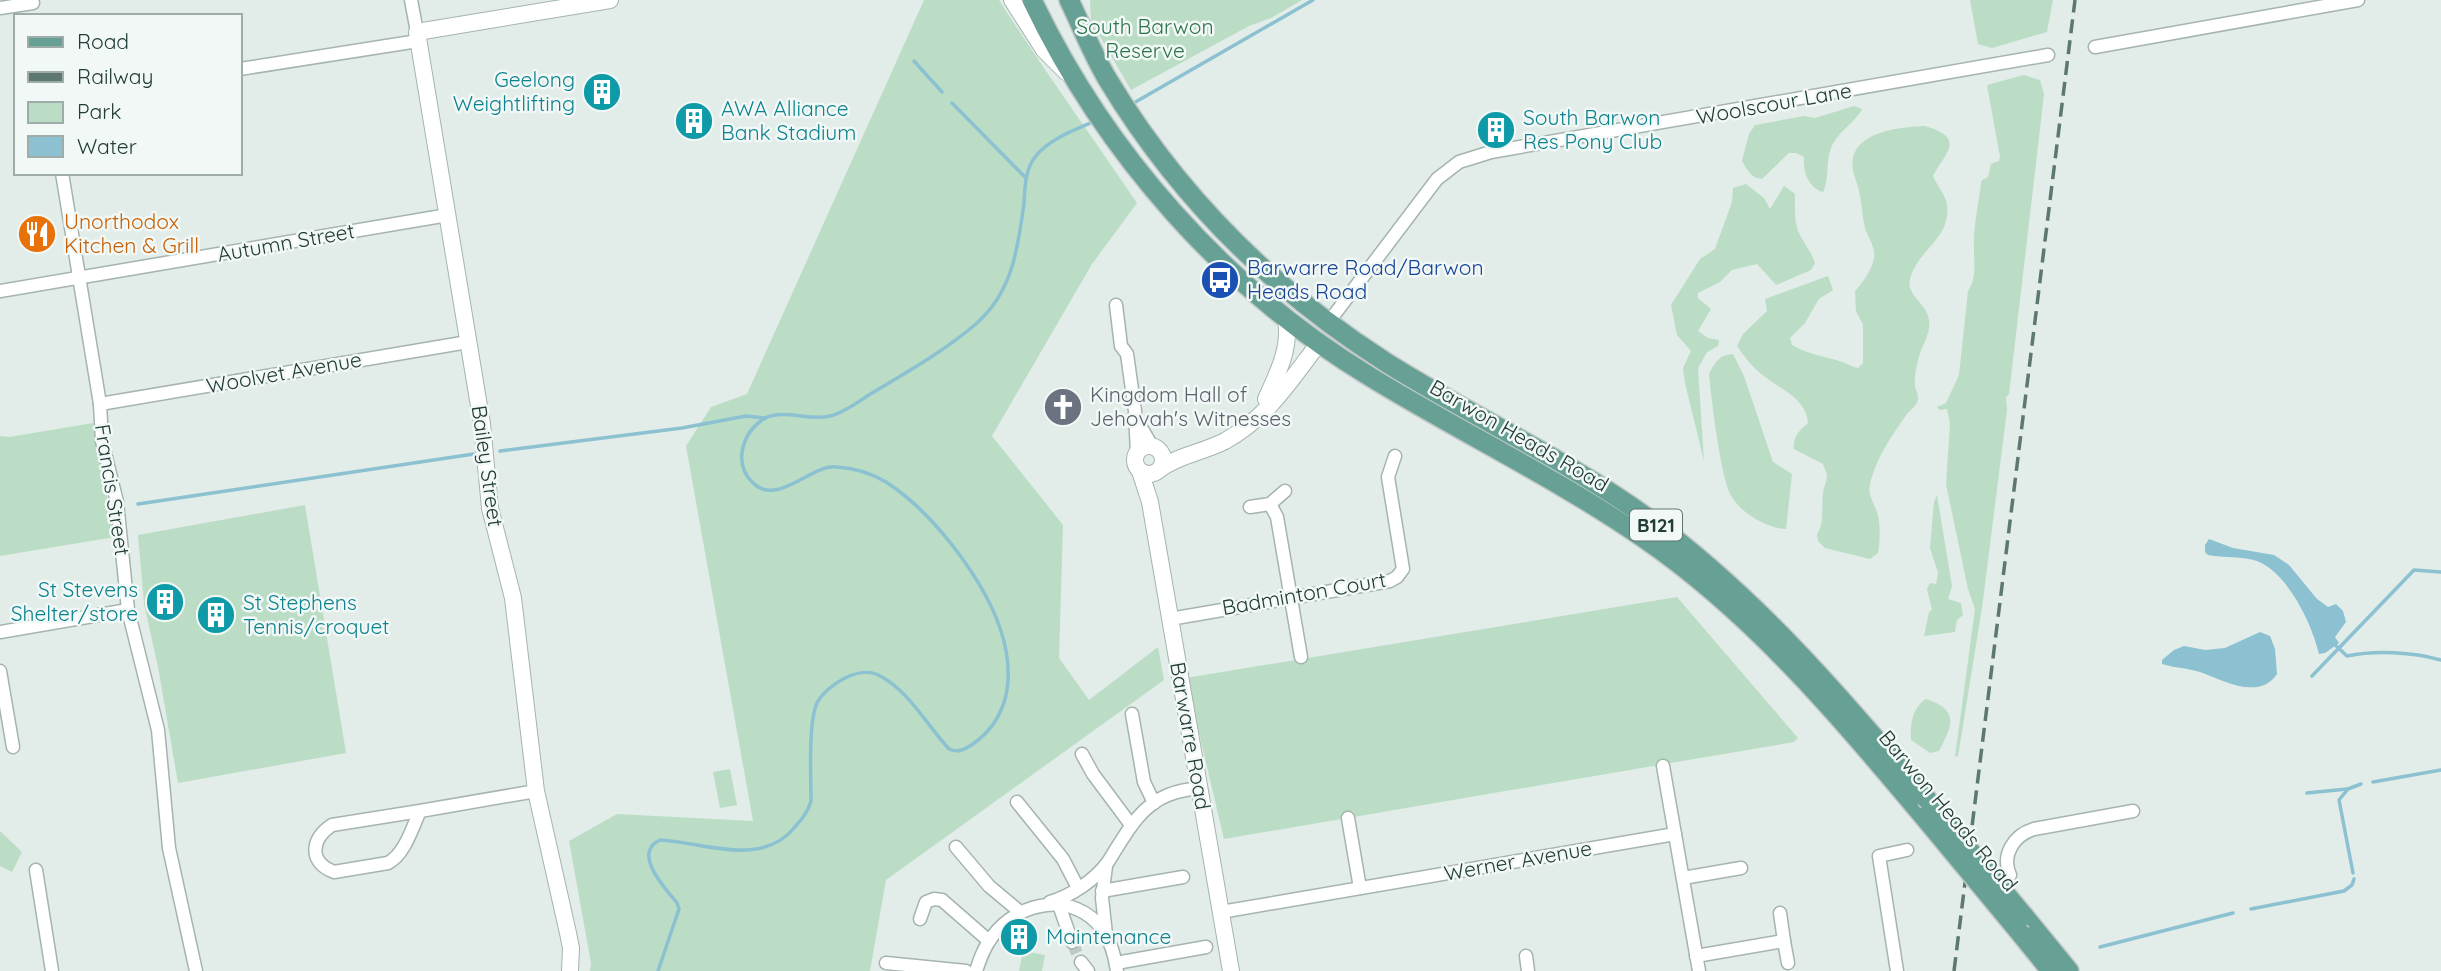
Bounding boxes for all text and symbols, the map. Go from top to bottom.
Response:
park label: South Barwon Reserve [1076,13,1214,63]
legend [14,14,242,175]
text: Road [77,28,129,54]
text: Railway [77,63,153,89]
place label: Geelong Weightlifting [453,66,575,116]
building icon: Geelong Weightlifting [581,71,623,113]
street label: Woolscour Lane [1694,77,1854,129]
place label: AWA Alliance Bank Stadium [721,95,856,145]
text: Park [77,98,121,124]
building icon: AWA Alliance Bank Stadium [673,100,715,142]
place label: South Barwon Res Pony Club [1523,104,1662,154]
building icon: South Barwon Res Pony Club [1475,109,1517,151]
text: Water [77,133,137,159]
place label: Unorthodox Kitchen & Grill [64,208,199,258]
restaurant icon: Unorthodox Kitchen & Grill [16,213,58,255]
street label: Autumn Street [215,217,356,267]
place label: Barwarre Road/Barwon Heads Road [1247,254,1484,304]
bus stop icon: Barwarre Road/Barwon Heads Road [1199,259,1241,301]
street label: Woolvet Avenue [204,346,363,398]
street label: Barwon Heads Road [1425,373,1614,497]
place label: Kingdom Hall of Jehovah's Witnesses [1090,381,1291,431]
church icon: Kingdom Hall of Jehovah's Witnesses [1042,386,1084,428]
street label: Bailey Street [467,403,509,528]
street label: Francis Street [90,422,136,557]
road number: B121 [1630,510,1682,540]
street label: Badminton Court [1220,566,1388,620]
place label: St Stevens Shelter/store [11,576,138,626]
building icon: St Stevens Shelter/store [144,581,186,623]
place label: St Stephens Tennis/croquet [243,589,389,639]
building icon: St Stephens Tennis/croquet [195,594,237,636]
street label: Barwarre Road [1165,660,1217,812]
street label: Barwon Heads Road [1874,725,2024,896]
street label: Werner Avenue [1442,834,1594,886]
building icon: Maintenance [998,916,1040,958]
place label: Maintenance [1046,923,1171,949]

